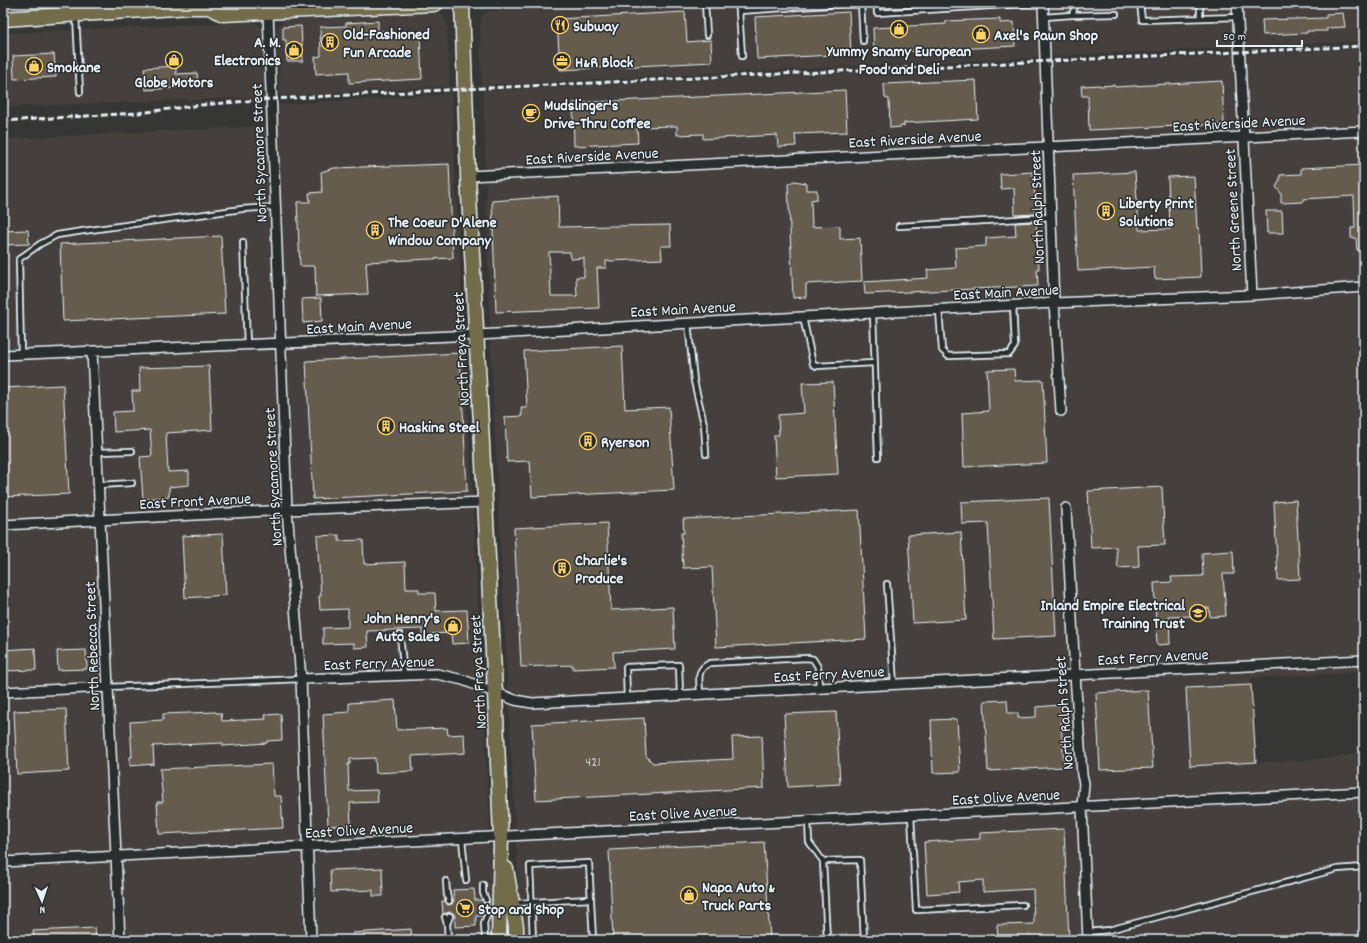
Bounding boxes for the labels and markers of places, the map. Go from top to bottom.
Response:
restaurant icon: Subway [550,15,570,35]
place label: Subway [573,16,620,39]
shop icon: Yummy Snamy European Food and Deli [889,19,909,39]
place label: Old-Fashioned Fun Arcade [343,24,430,65]
shop icon: Axel's Pawn Shop [971,24,991,44]
place label: Axel's Pawn Shop [994,25,1098,48]
place label: A. M. Electronics [214,32,281,73]
building icon: Old-Fashioned Fun Arcade [320,32,340,52]
shop icon: A. M. Electronics [284,40,304,60]
place label: Yummy Snamy European Food and Deli [826,41,971,82]
shop icon: Globe Motors [164,50,184,70]
office icon: H&R Block [552,51,572,71]
place label: H&R Block [575,52,634,75]
shop icon: Smokane [24,56,44,76]
place label: Smokane [47,57,101,80]
place label: Globe Motors [135,72,214,95]
place label: Mudslinger's Drive-Thru Coffee [544,95,650,136]
cafe icon: Mudslinger's Drive-Thru Coffee [521,103,541,123]
place label: Liberty Print Solutions [1119,193,1194,234]
building icon: Liberty Print Solutions [1096,201,1116,221]
place label: The Coeur D'Alene Window Company [388,212,496,253]
building icon: The Coeur D'Alene Window Company [365,220,385,240]
building icon: Haskins Steel [376,416,396,436]
place label: Haskins Steel [399,417,480,440]
building icon: Ryerson [578,431,598,451]
place label: Ryerson [601,432,650,455]
place label: Charlie's Produce [575,550,628,591]
building icon: Charlie's Produce [552,558,572,578]
place label: Inland Empire Electrical Training Trust [1041,595,1185,636]
school or university icon: Inland Empire Electrical Training Trust [1188,603,1208,623]
place label: John Henry's Auto Sales [364,608,440,649]
shop icon: John Henry's Auto Sales [443,616,463,636]
place label: Napa Auto & Truck Parts [702,877,775,918]
shop icon: Napa Auto & Truck Parts [679,885,699,905]
supermarket icon: Stop and Shop [455,898,475,918]
place label: Stop and Shop [478,899,564,922]

